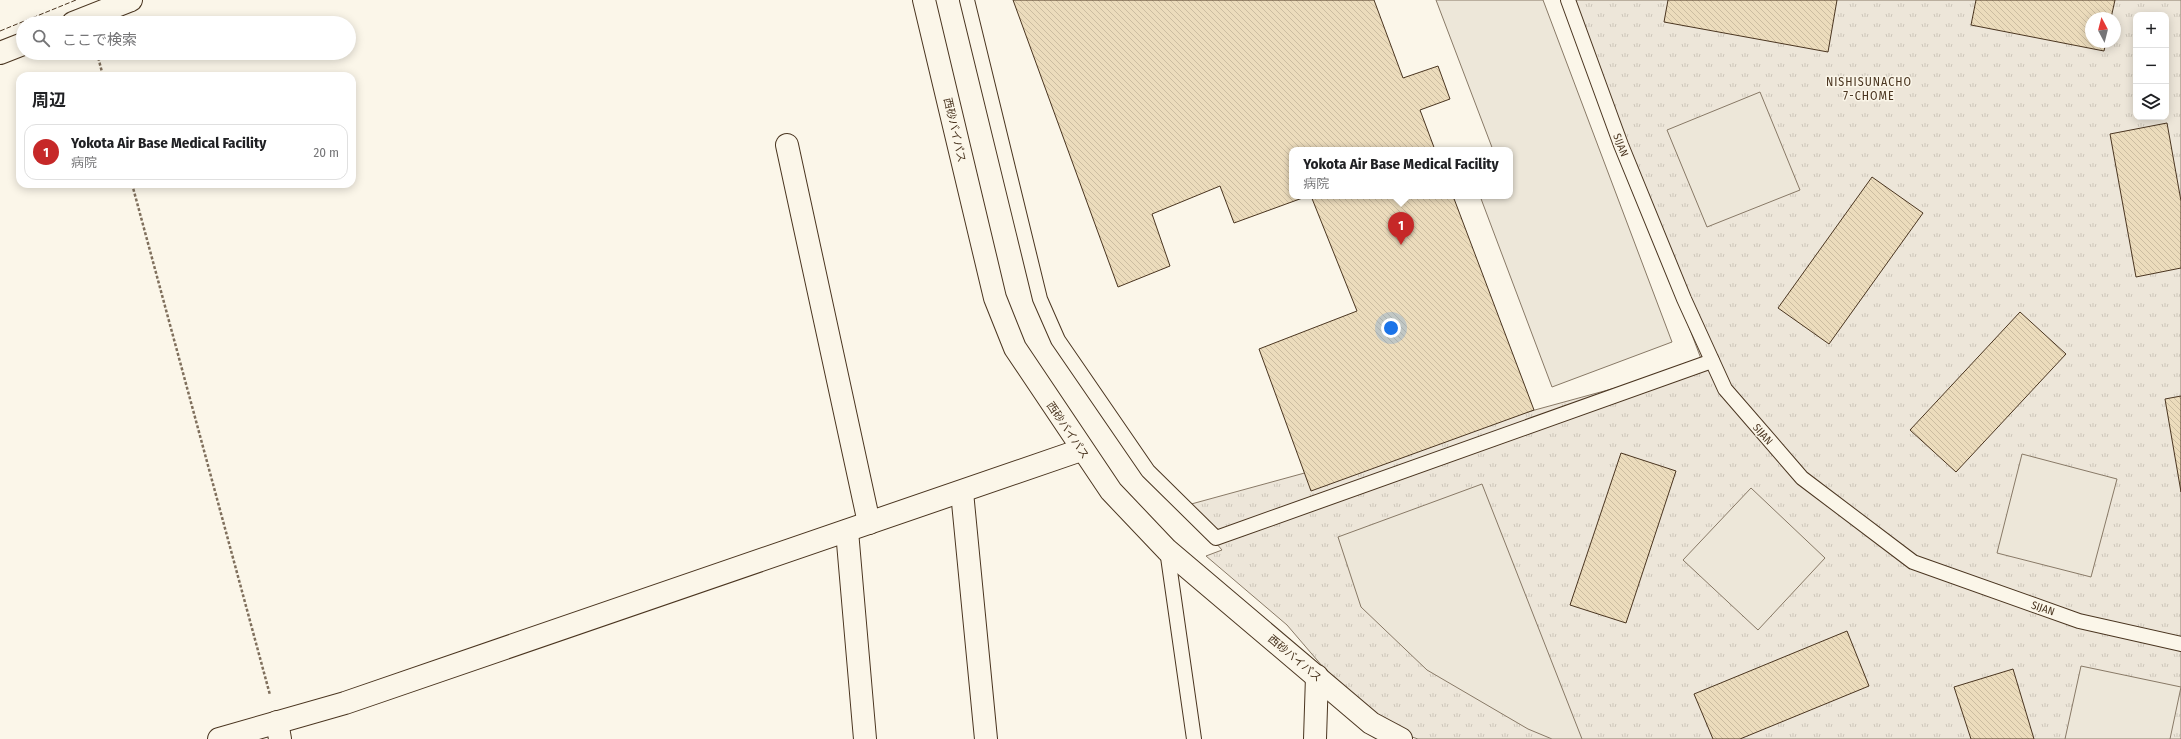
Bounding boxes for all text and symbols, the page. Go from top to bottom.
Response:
north arrow [2085,12,2121,48]
map controls [2133,12,2169,120]
button: + [2133,12,2169,48]
search box [16,16,356,60]
icon: search [30,27,52,49]
text: ここで検索 [62,31,137,49]
button: − [2133,48,2169,84]
district label: NISHISUNACHO 7-CHOME [1826,75,1912,103]
button: layers [2133,84,2169,120]
text: 周辺 [32,90,66,111]
street label: 西砂バイパス [941,97,968,164]
street label: SIJAN [1610,132,1631,159]
text: Yokota Air Base Medical Facility [71,134,266,152]
text: 1 [43,145,49,160]
text: 20 m [313,145,339,160]
popup [1289,147,1513,199]
text: 病院 [71,155,97,170]
text: Yokota Air Base Medical Facility [1303,155,1499,173]
text: 病院 [1303,176,1329,191]
pin: 1 [1388,212,1414,245]
your location [1381,318,1401,338]
street label: 西砂バイパス [1044,399,1091,461]
street label: SIJAN [1750,421,1775,448]
street label: SIJAN [2029,598,2056,618]
street label: 西砂バイパス [1265,632,1324,685]

